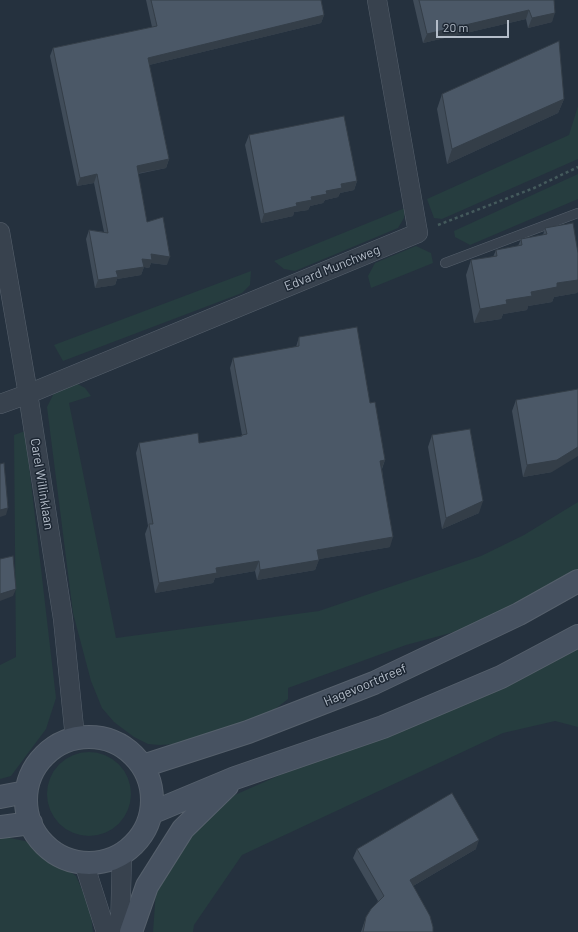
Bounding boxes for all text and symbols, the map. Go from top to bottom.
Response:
scale bar [438,12,511,38]
text: 20 m [443,20,469,34]
street label: Edvard Munchweg [282,242,382,294]
street label: Carel Willinklaan [27,437,57,531]
street label: Hagevoortdreef [321,661,409,709]

